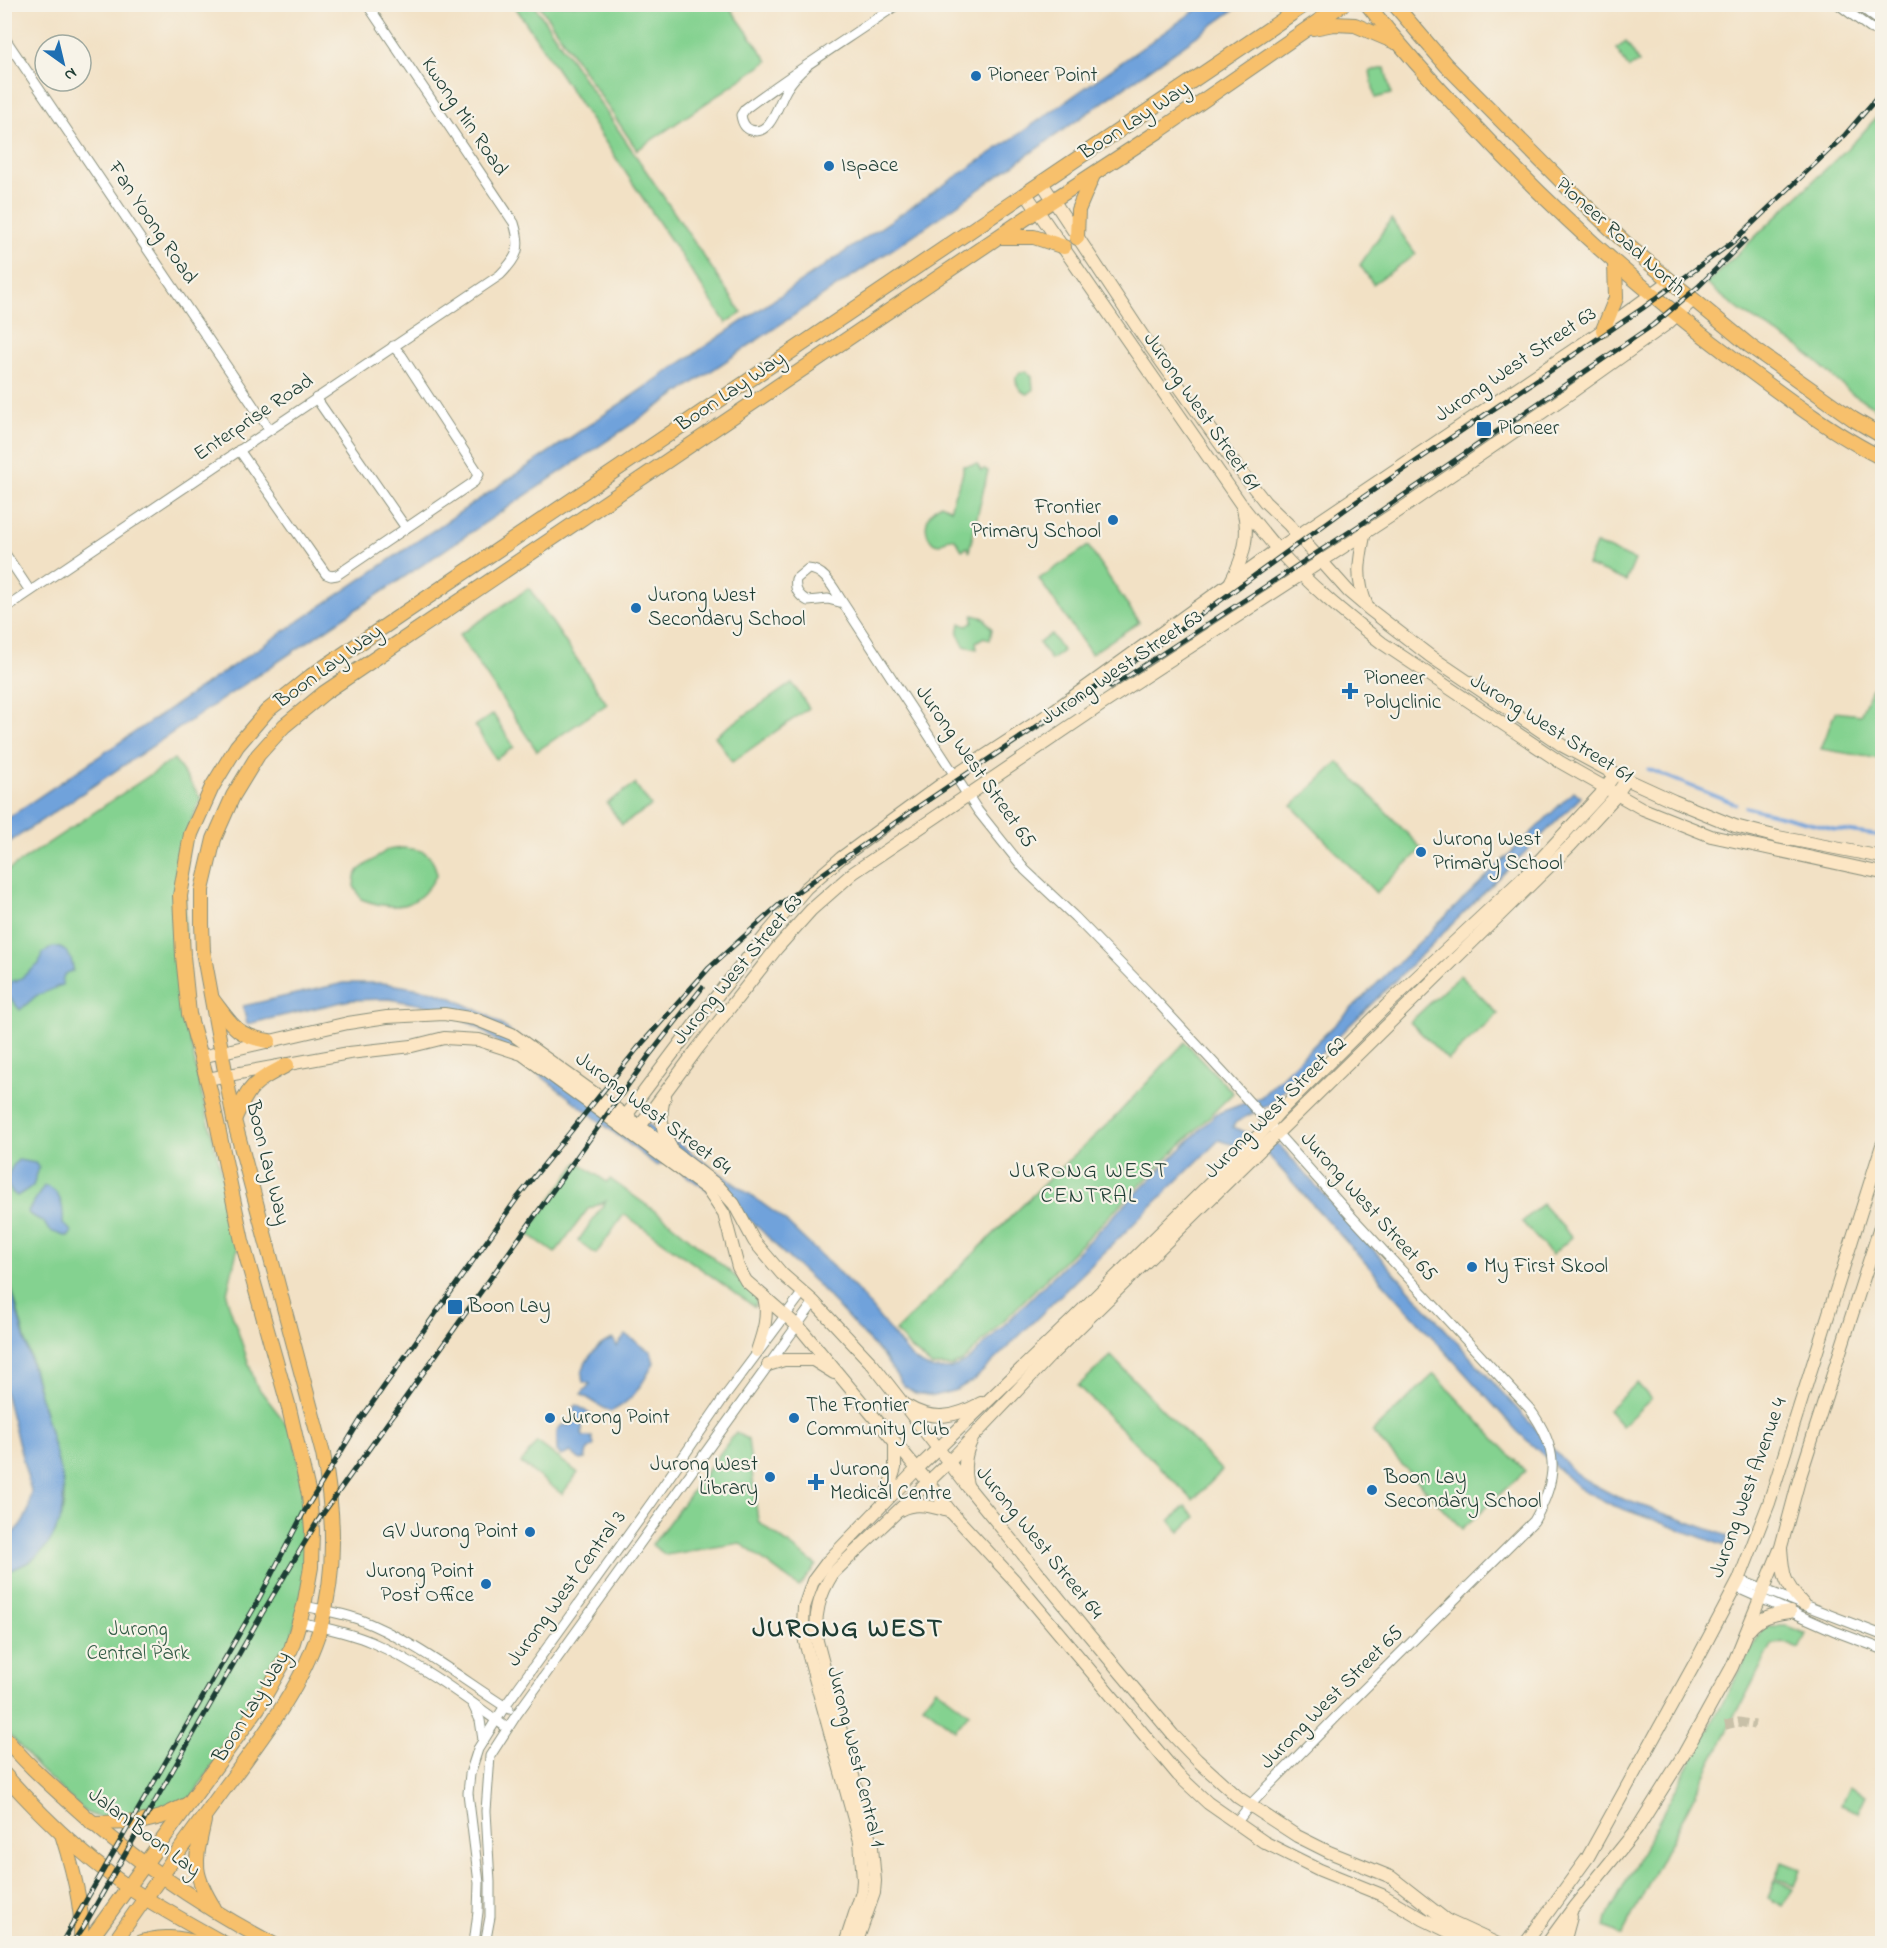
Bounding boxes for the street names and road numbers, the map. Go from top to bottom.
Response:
street label: Kwong Min Road [411,52,515,184]
street label: Boon Lay Way [1073,74,1197,170]
street label: Fan Yoong Road [98,155,204,292]
street label: Pioneer Road North [1548,170,1692,304]
street label: Jurong West Street 63 [1429,300,1604,432]
street label: Jurong West Street 61 [1133,327,1267,499]
street label: Boon Lay Way [669,344,793,442]
street label: Enterprise Road [188,367,320,469]
street label: Jurong West Street 63 [1035,603,1210,735]
street label: Boon Lay Way [268,618,390,719]
street label: Jurong West Street 61 [1463,667,1639,793]
street label: Jurong West Street 65 [906,679,1043,856]
street label: Jurong West Street 63 [666,888,812,1053]
street label: Jurong West Street 62 [1198,1030,1356,1188]
street label: Jurong West Street 64 [567,1045,738,1185]
street label: Boon Lay Way [235,1097,297,1229]
street label: Jurong West Street 65 [1291,1125,1444,1290]
street label: Jurong West Avenue 4 [1702,1393,1798,1583]
street label: Jurong West Street 64 [966,1460,1110,1628]
street label: Jurong West Central 3 [500,1505,636,1675]
street label: Jurong West Street 65 [1253,1619,1412,1778]
street label: Boon Lay Way [205,1645,300,1771]
street label: Jurong West Central 1 [816,1664,892,1851]
street label: Jalan Boon Lay [80,1781,207,1887]

